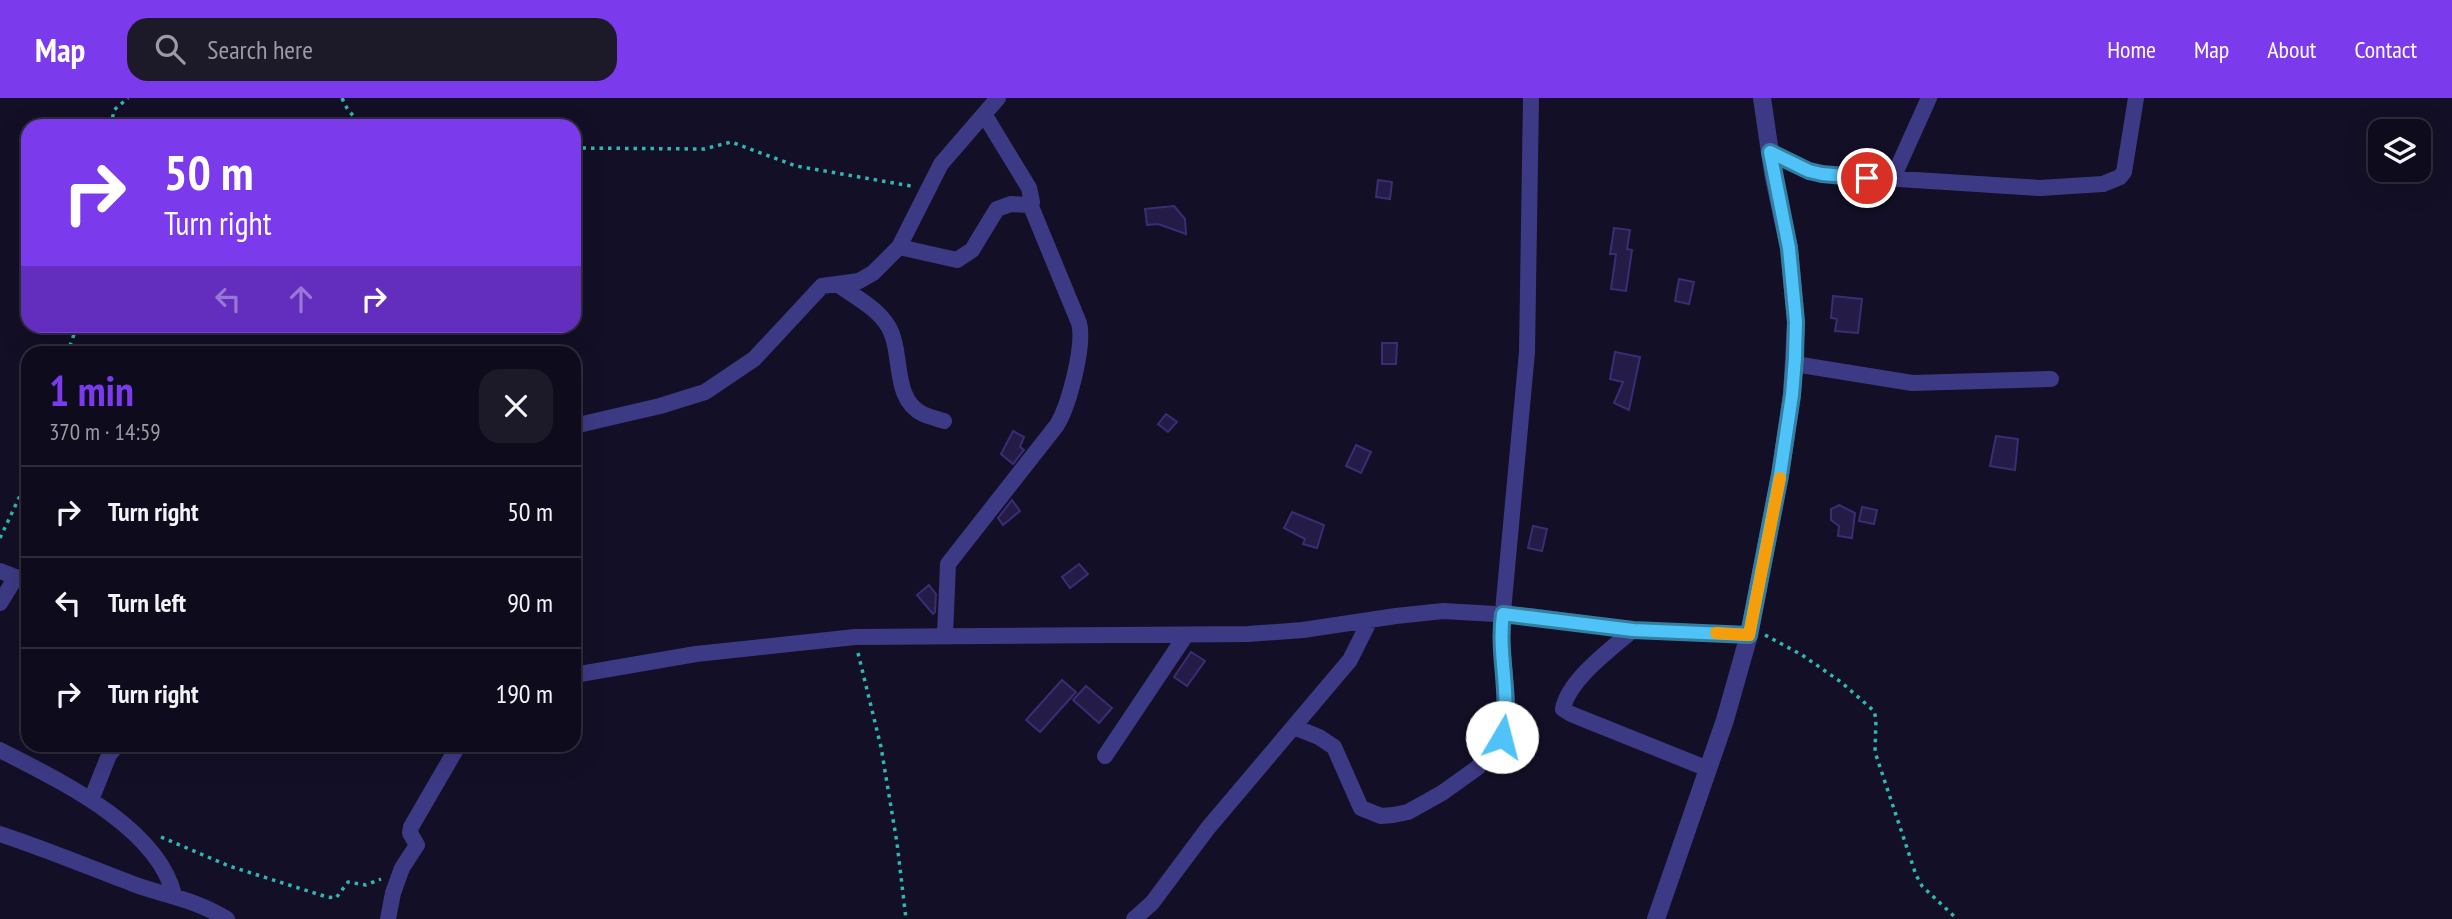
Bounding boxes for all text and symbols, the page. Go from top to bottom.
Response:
search box [127,18,617,81]
text: Map [35,28,85,71]
icon: search [151,30,189,68]
text: Search here [207,33,313,66]
text: Home [2107,34,2156,65]
text: Map [2194,34,2229,65]
text: About [2267,34,2316,65]
text: Contact [2354,34,2417,65]
map controls [2368,119,2431,182]
button: layers [2368,119,2431,182]
text: 50 m [164,140,253,204]
icon: right [49,147,140,238]
pin [1837,148,1897,208]
icon: arrive [1848,159,1886,197]
text: Turn right [164,202,272,244]
icon: left [209,280,247,318]
icon: ahead [282,280,320,318]
icon: right [355,280,393,318]
text: 1 min [49,363,134,418]
button: close [479,369,553,443]
text: 370 m · 14:59 [49,417,161,446]
icon: right [49,493,87,531]
text: Turn right [108,495,199,528]
text: 50 m [507,495,553,528]
icon: left [49,584,87,622]
text: Turn left [108,586,186,619]
text: 90 m [507,586,553,619]
icon: right [49,675,87,713]
text: Turn right [108,677,199,710]
text: 190 m [495,677,553,710]
position arrow [1465,700,1539,774]

